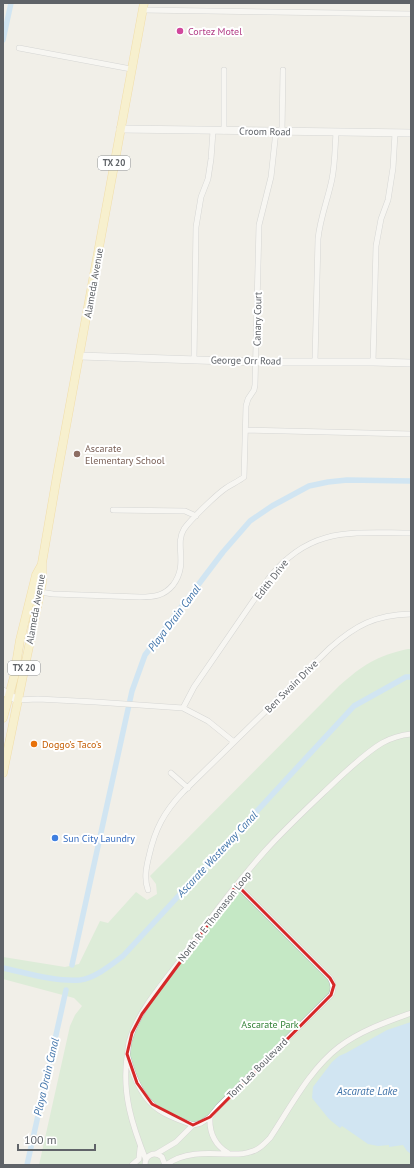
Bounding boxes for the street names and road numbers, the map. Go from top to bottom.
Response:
street label: Croom Road [239,125,291,138]
road number: TX 20 [98,156,130,170]
street label: Alameda Avenue [81,247,106,319]
street label: Canary Court [251,291,264,346]
street label: George Orr Road [211,353,281,368]
street label: Edith Drive [252,557,291,602]
street label: Alameda Avenue [23,573,48,645]
street label: Ben Swain Drive [262,657,321,716]
road number: TX 20 [8,661,40,675]
street label: North R E Thomason Loop [175,868,254,964]
street label: Tom Lea Boulevard [224,1035,290,1101]

